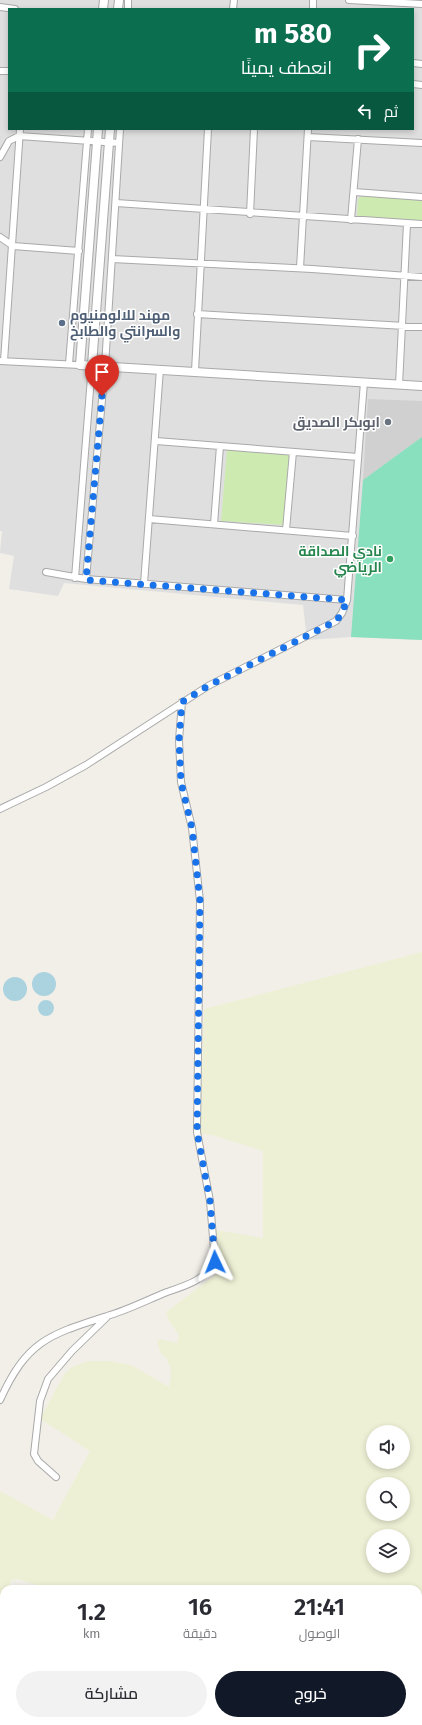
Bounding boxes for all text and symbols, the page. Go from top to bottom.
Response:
text: 580 m [254,17,332,50]
icon: right [346,24,398,76]
text: انعطف يمينًا [241,57,332,79]
icon: left [354,100,376,122]
text: ثم [384,103,398,121]
place label: مهند للالومنيوم والسرانتي والطابخ [70,307,180,343]
marker: مهند للالومنيوم والسرانتي والطابخ [57,318,67,328]
pin [85,355,119,396]
icon: arrive [91,361,113,383]
place label: ابوبكر الصديق [293,414,380,431]
marker: ابوبكر الصديق [383,417,393,427]
place label: نادي الصداقة الرياضي [299,543,382,578]
marker: نادي الصداقة الرياضي [385,554,395,564]
position arrow [194,1241,236,1283]
map controls [366,1425,410,1573]
button: sound [366,1425,410,1469]
button: search [366,1477,410,1521]
button: layers [366,1529,410,1573]
text: 16 [188,1593,212,1621]
text: 21:41 [294,1593,345,1621]
text: 1.2 [77,1598,106,1626]
text: km [83,1626,100,1641]
text: دقيقة [183,1626,217,1641]
text: الوصول [299,1626,340,1641]
button: مشاركة [16,1671,207,1717]
button: خروج [215,1671,406,1717]

